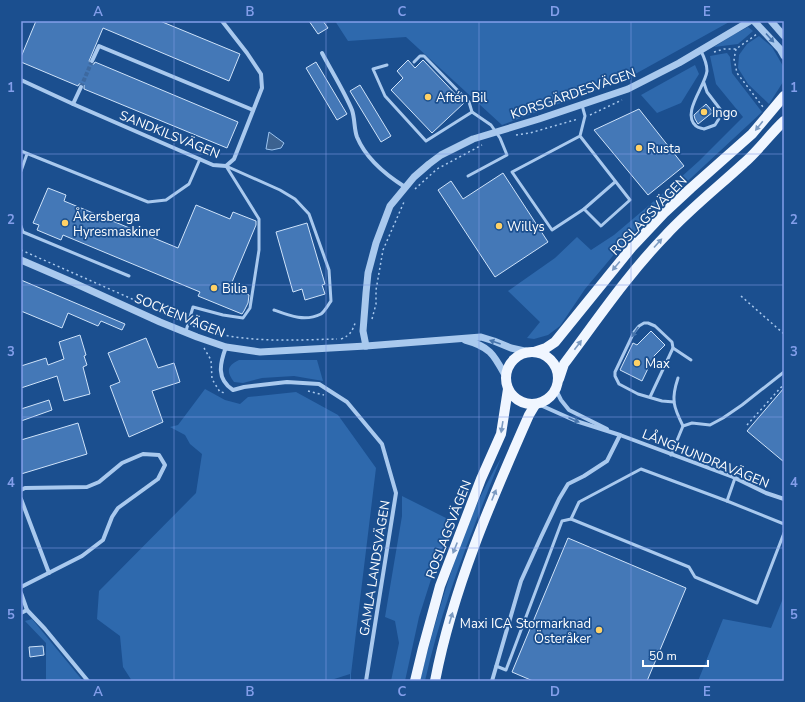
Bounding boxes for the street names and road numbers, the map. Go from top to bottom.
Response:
street label: KORSGÄRDESVÄGEN [508,63,638,124]
street label: SANDKILSVÄGEN [117,106,223,163]
street label: ROSLAGSVÄGEN [605,171,691,259]
street label: SOCKENVÄGEN [132,289,228,342]
street label: LÅNGHUNDRAVÄGEN [639,424,772,493]
street label: ROSLAGSVÄGEN [421,477,476,581]
street label: GAMLA LANDSVÄGEN [354,499,395,637]

